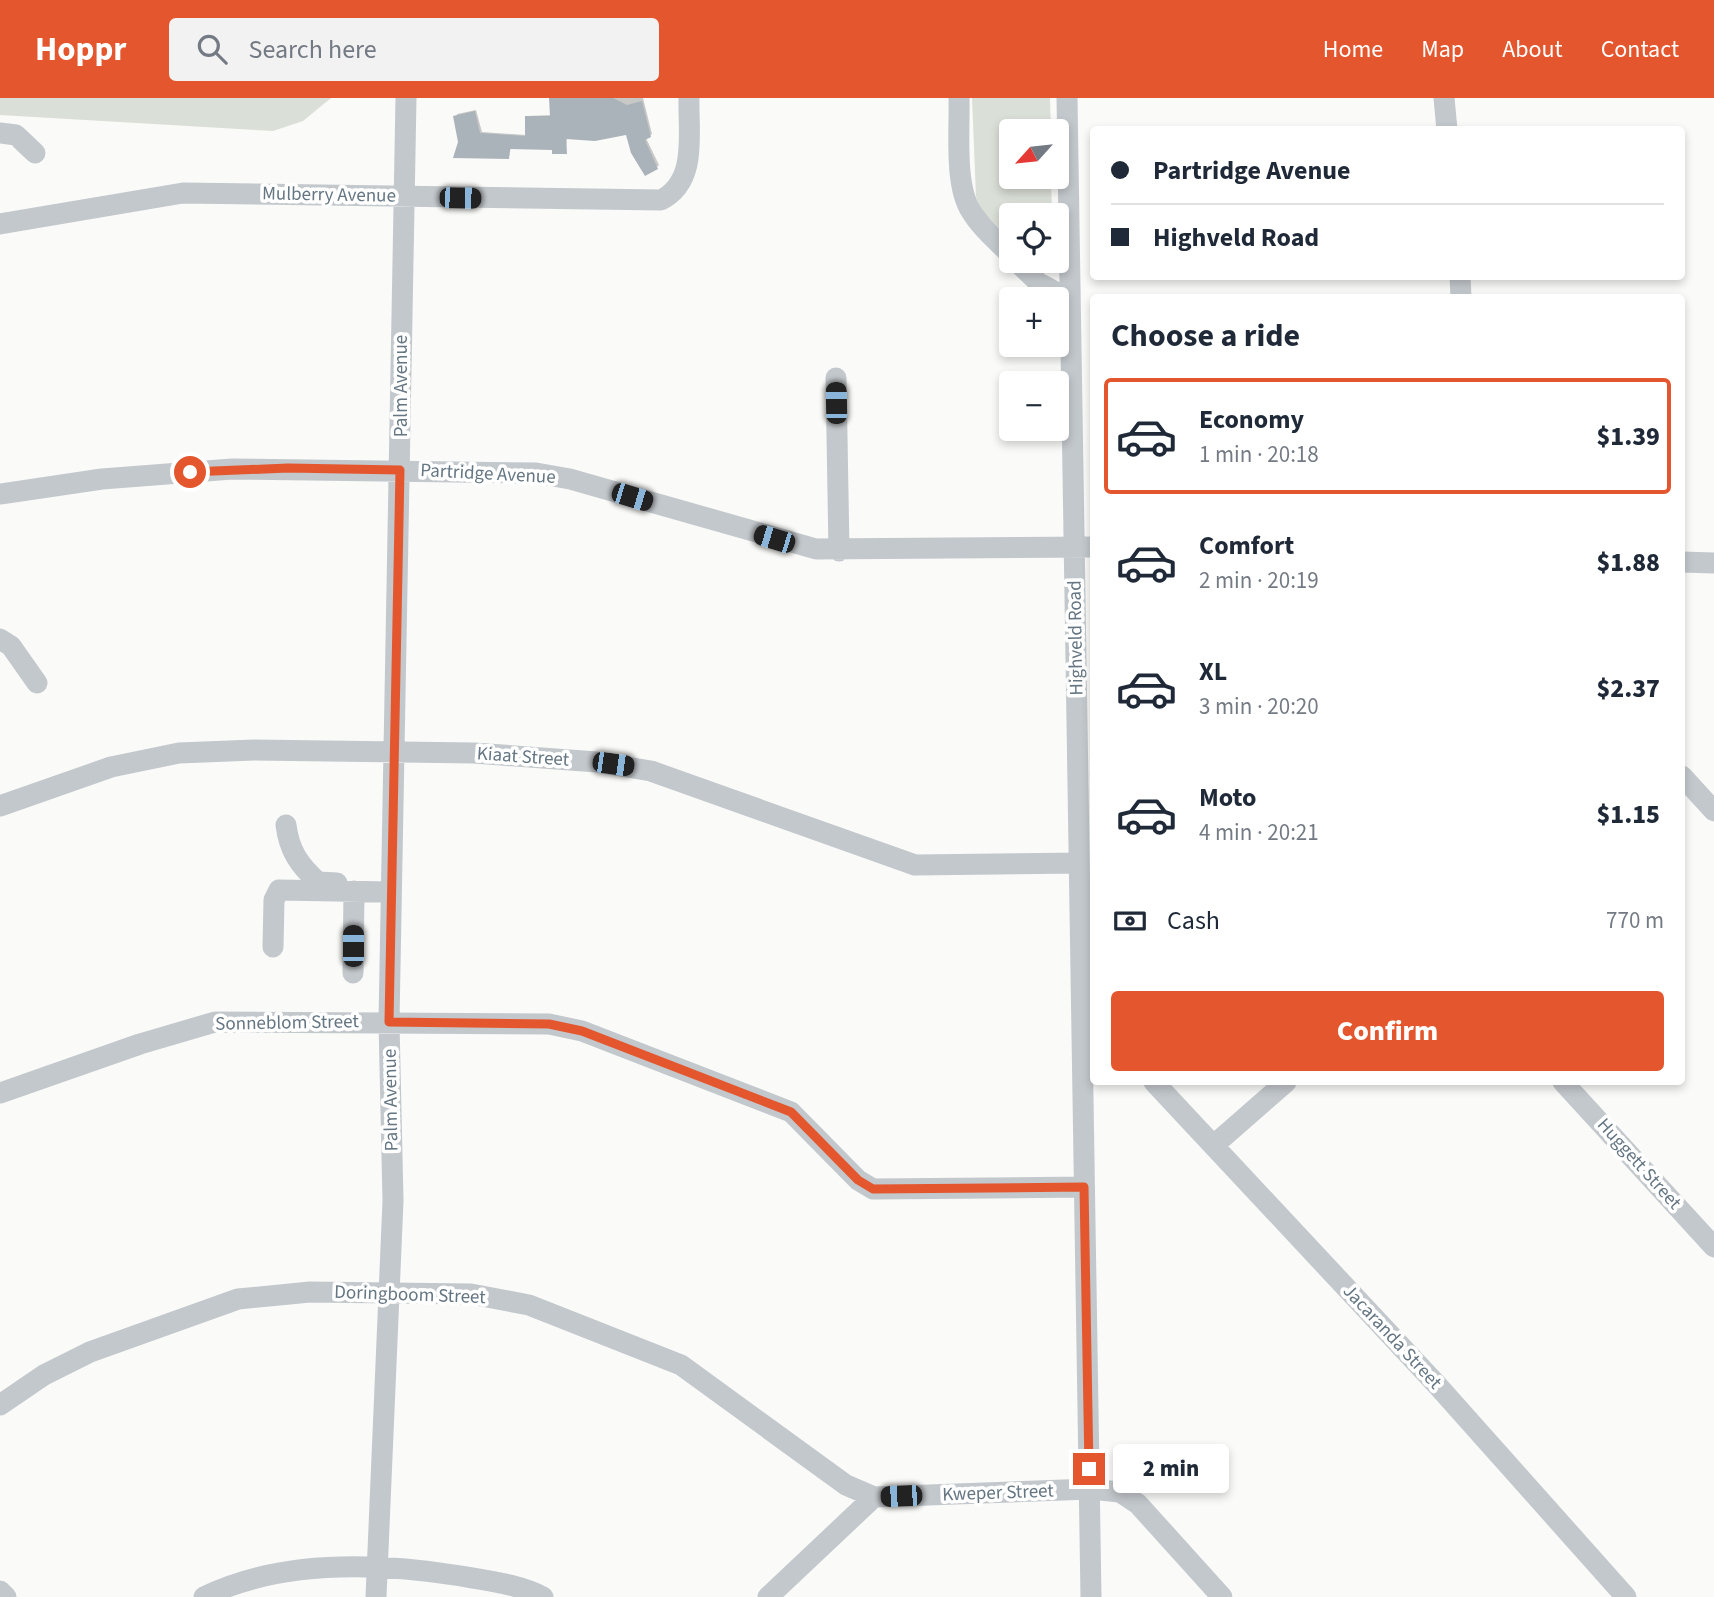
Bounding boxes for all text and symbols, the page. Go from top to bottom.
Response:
search box [169,18,659,81]
text: Hoppr [35,26,127,73]
icon: search [193,30,231,68]
text: Search here [249,31,377,68]
text: Home [1323,32,1383,67]
text: Map [1421,32,1464,67]
text: About [1502,32,1563,67]
text: Contact [1601,32,1679,67]
north arrow [999,119,1069,189]
map controls [999,119,1069,441]
text: Partridge Avenue [1153,152,1351,189]
street label: Mulberry Avenue [262,180,396,210]
car [439,187,482,209]
button: locate [999,203,1069,273]
text: Highveld Road [1153,219,1319,256]
button: + [999,287,1069,357]
text: Choose a ride [1111,313,1300,359]
street label: Palm Avenue [388,335,415,437]
button: − [999,371,1069,441]
car [826,382,847,424]
text: Economy [1199,401,1304,438]
icon: car [1115,405,1178,468]
text: $1.39 [1596,418,1660,455]
text: 1 min · 20:18 [1199,438,1319,471]
route start [174,456,206,488]
street label: Partridge Avenue [420,457,556,491]
car [609,481,656,513]
car [751,523,798,555]
text: Comfort [1199,527,1294,564]
icon: car [1115,531,1178,594]
text: $1.88 [1596,544,1660,581]
text: 2 min · 20:19 [1199,564,1319,597]
street label: Highveld Road [1061,580,1091,696]
text: XL [1199,653,1227,690]
icon: car [1115,657,1178,720]
text: $2.37 [1596,670,1660,707]
text: 3 min · 20:20 [1199,690,1319,723]
street label: Kiaat Street [476,740,571,774]
car [591,751,636,777]
text: Moto [1199,779,1256,816]
icon: car [1115,783,1178,846]
text: $1.15 [1596,796,1660,833]
text: 4 min · 20:21 [1199,816,1319,849]
icon: cash [1111,902,1149,940]
text: Cash [1167,902,1220,939]
text: 770 m [1606,904,1664,937]
car [343,925,364,967]
button: Confirm [1111,991,1664,1071]
street label: Sonneblom Street [215,1008,360,1038]
street label: Palm Avenue [377,1049,405,1151]
street label: Huggett Street [1591,1112,1688,1216]
street label: Doringboom Street [334,1279,487,1311]
street label: Jacaranda Street [1336,1279,1448,1396]
callout: 2 min [1114,1444,1229,1494]
text: 2 min [1143,1452,1199,1485]
route end [1073,1453,1105,1485]
street label: Kweper Street [942,1478,1055,1508]
car [880,1485,923,1507]

